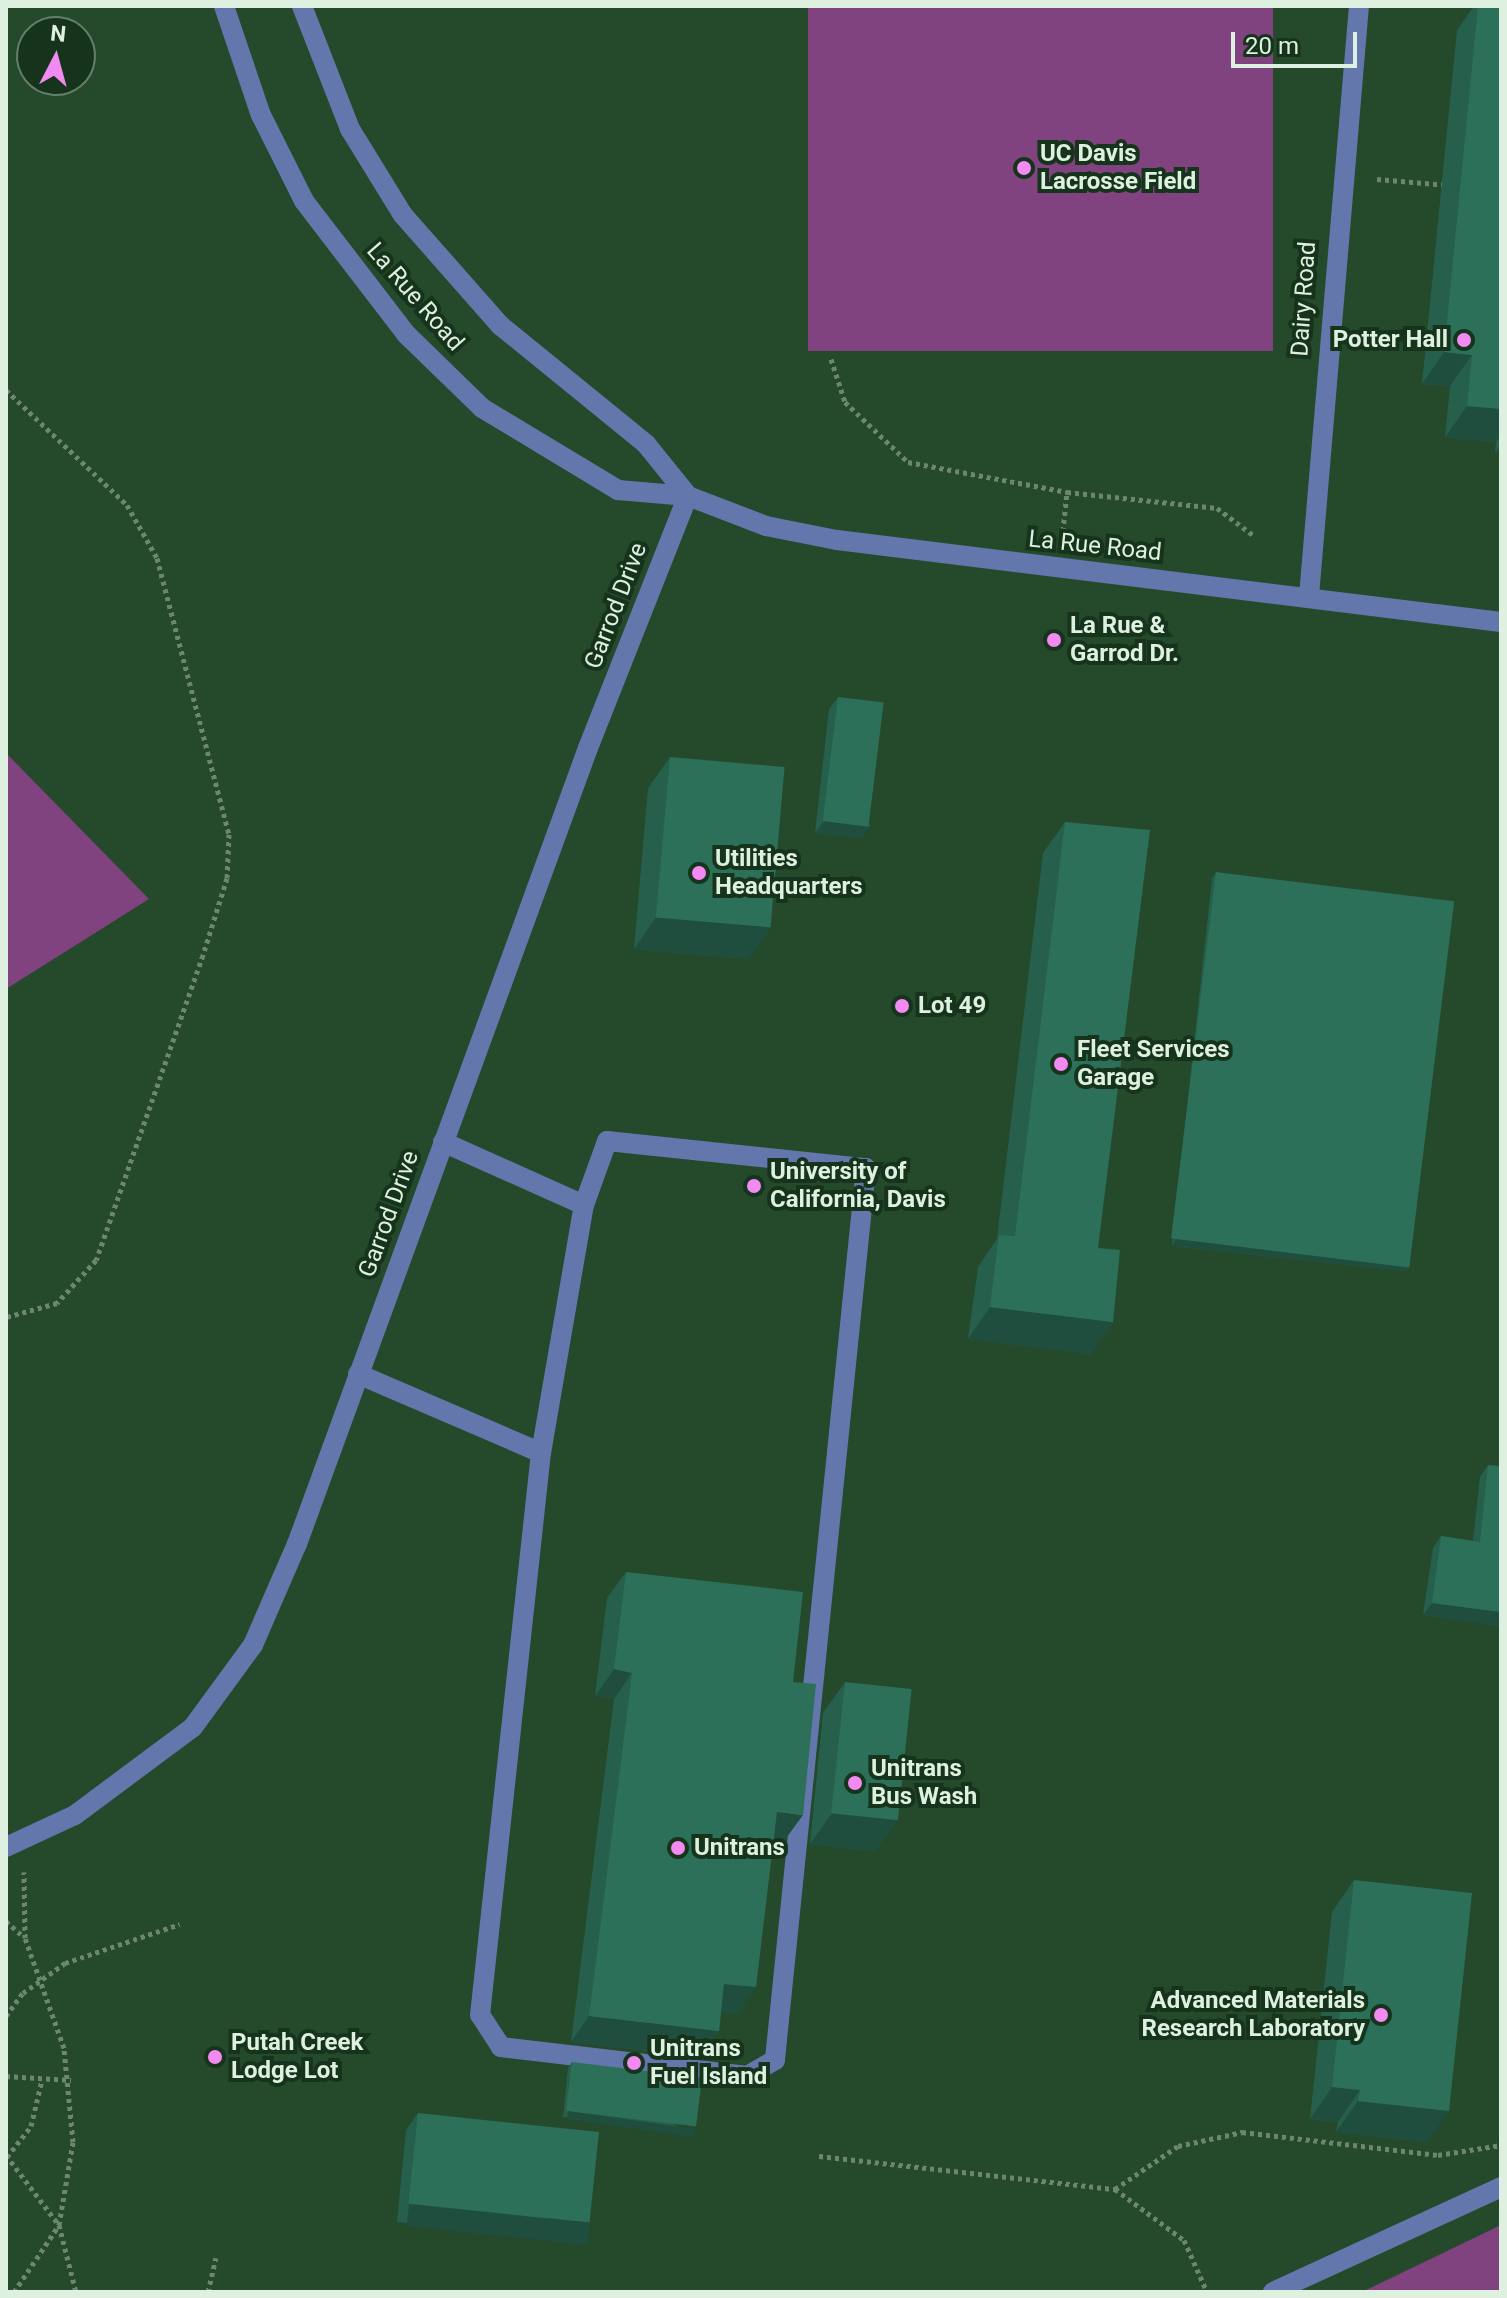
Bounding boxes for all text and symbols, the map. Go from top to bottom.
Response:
north arrow [16,16,96,96]
scale bar [1235,16,1361,66]
text: N [49,20,67,47]
text: 20 m [1245,32,1299,60]
place label: UC Davis Lacrosse Field [1040,140,1196,196]
marker: UC Davis Lacrosse Field [1015,159,1033,177]
street label: La Rue Road [360,237,470,357]
street label: Dairy Road [1286,240,1322,358]
place label: Potter Hall [1333,326,1448,354]
marker: Potter Hall [1455,331,1473,349]
street label: La Rue Road [1027,525,1163,567]
street label: Garrod Drive [579,539,653,673]
place label: La Rue & Garrod Dr. [1070,612,1179,668]
marker: La Rue & Garrod Dr. [1045,631,1063,649]
place label: Utilities Headquarters [715,845,863,901]
marker: Utilities Headquarters [690,864,708,882]
place label: Lot 49 [918,992,986,1020]
marker: Lot 49 [893,997,911,1015]
place label: Fleet Services Garage [1077,1036,1230,1092]
marker: Fleet Services Garage [1052,1055,1070,1073]
street label: Garrod Drive [353,1147,425,1281]
place label: University of California, Davis [770,1158,946,1214]
marker: University of California, Davis [745,1177,763,1195]
place label: Unitrans Bus Wash [871,1755,977,1811]
marker: Unitrans Bus Wash [846,1774,864,1792]
place label: Unitrans [694,1834,785,1862]
marker: Unitrans [669,1839,687,1857]
place label: Advanced Materials Research Laboratory [1142,1987,1365,2043]
marker: Advanced Materials Research Laboratory [1372,2006,1390,2024]
place label: Putah Creek Lodge Lot [231,2029,363,2085]
place label: Unitrans Fuel Island [650,2035,767,2091]
marker: Putah Creek Lodge Lot [206,2048,224,2066]
marker: Unitrans Fuel Island [625,2054,643,2072]

